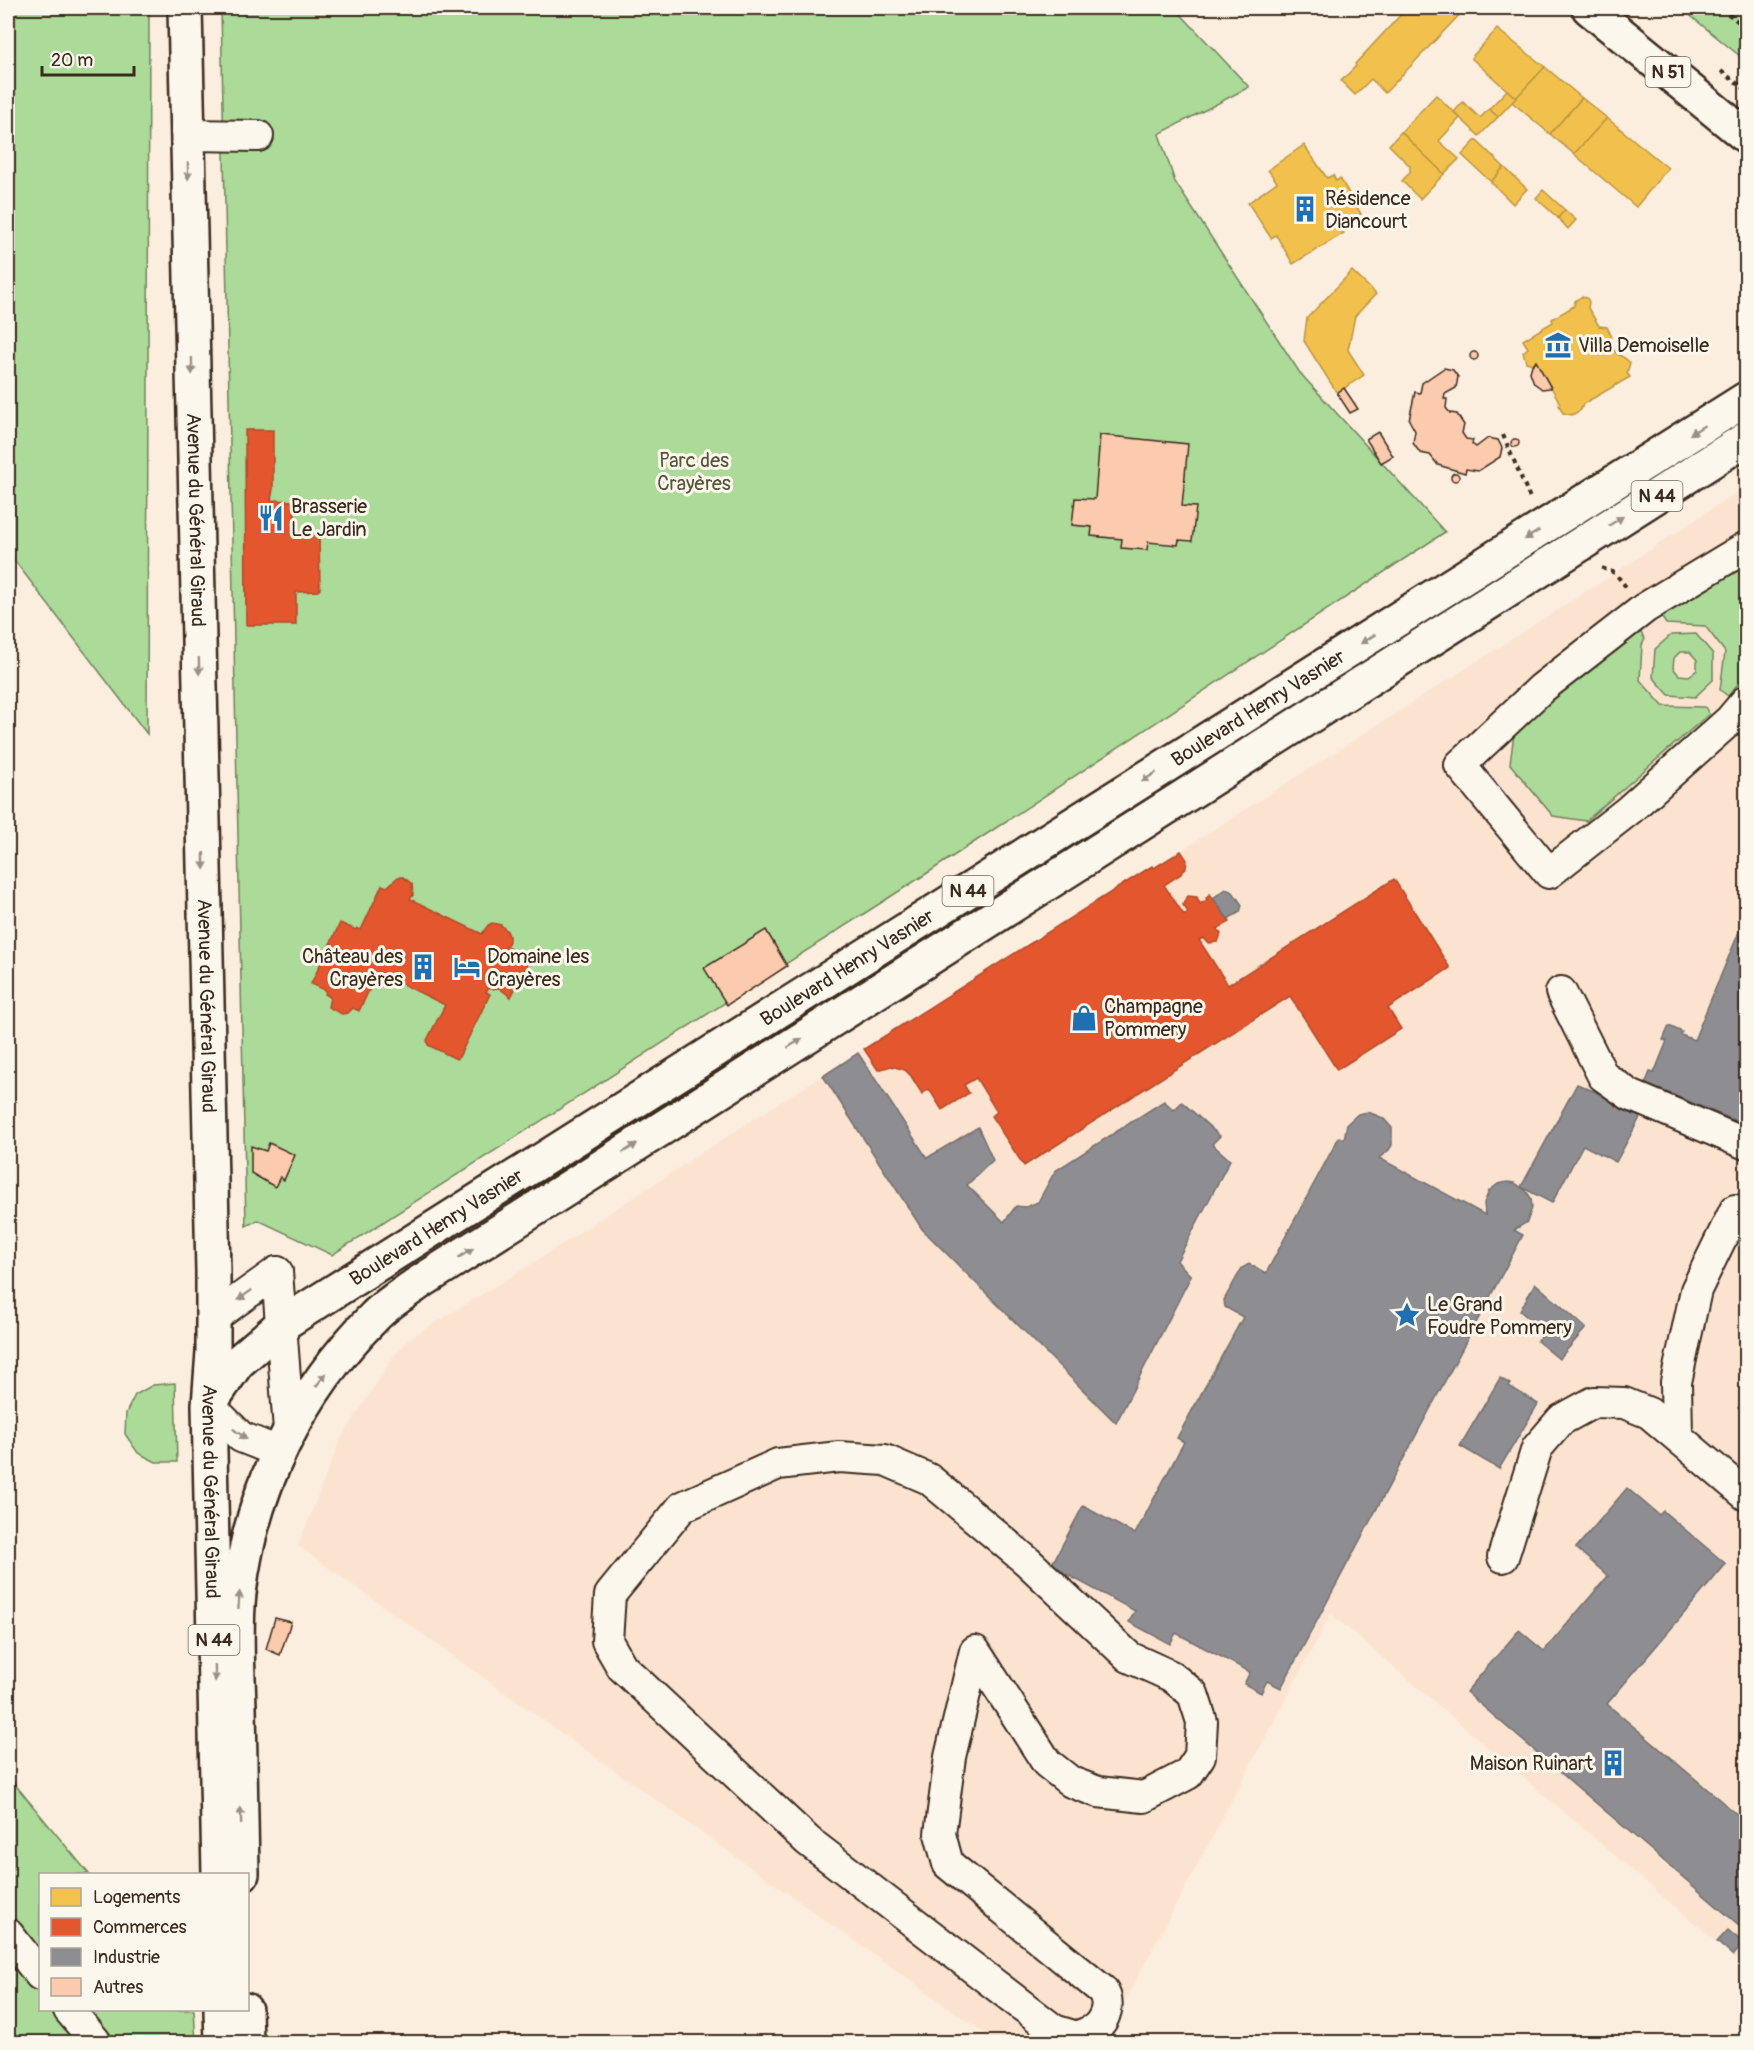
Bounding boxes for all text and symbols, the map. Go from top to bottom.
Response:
scale bar [42,39,134,77]
text: 20 m [51,49,93,72]
road number: N 51 [1646,57,1690,87]
one-way arrow [183,161,193,180]
place label: Résidence Diancourt [1325,186,1411,234]
building icon: Résidence Diancourt [1290,194,1320,224]
museum icon: Villa Demoiselle [1543,330,1573,360]
place label: Villa Demoiselle [1578,333,1709,358]
one-way arrow [188,356,197,375]
street label: Avenue du Général Giraud [181,413,211,627]
one-way arrow [1689,425,1705,436]
park label: Parc des Crayères [657,448,731,496]
road number: N 44 [1632,481,1682,511]
place label: Brasserie Le Jardin [291,494,367,542]
restaurant icon: Brasserie Le Jardin [256,503,286,533]
one-way arrow [1608,516,1625,527]
one-way arrow [1524,529,1540,540]
one-way arrow [1359,633,1376,644]
street label: Boulevard Henry Vasnier [1167,644,1350,772]
one-way arrow [195,656,204,675]
one-way arrow [1141,771,1158,782]
one-way arrow [199,851,209,870]
road number: N 44 [942,876,994,906]
street label: Avenue du Général Giraud [192,898,221,1113]
street label: Boulevard Henry Vasnier [756,903,939,1032]
place label: Château des Crayères [302,944,403,992]
place label: Domaine les Crayères [487,944,589,992]
building icon: Château des Crayères [408,952,438,982]
hotel icon: Domaine les Crayères [452,952,482,982]
place label: Champagne Pommery [1104,994,1203,1042]
shop icon: Champagne Pommery [1069,1003,1099,1033]
one-way arrow [787,1038,803,1049]
one-way arrow [622,1142,638,1154]
street label: Boulevard Henry Vasnier [345,1163,528,1292]
one-way arrow [458,1247,474,1258]
one-way arrow [237,1289,253,1301]
place label: Le Grand Foudre Pommery [1427,1292,1572,1340]
place icon: Le Grand Foudre Pommery [1392,1300,1422,1330]
one-way arrow [315,1373,327,1388]
street label: Avenue du Général Giraud [196,1383,225,1599]
one-way arrow [232,1428,248,1440]
one-way arrow [235,1591,244,1610]
road number: N 44 [188,1625,240,1655]
one-way arrow [210,1664,219,1683]
building icon: Maison Ruinart [1598,1748,1628,1778]
place label: Maison Ruinart [1470,1751,1594,1776]
one-way arrow [236,1807,246,1826]
legend [39,1873,249,2011]
text: Logements [93,1886,180,1909]
text: Commerces [93,1916,187,1939]
text: Industrie [93,1946,160,1969]
text: Autres [93,1976,143,1999]

